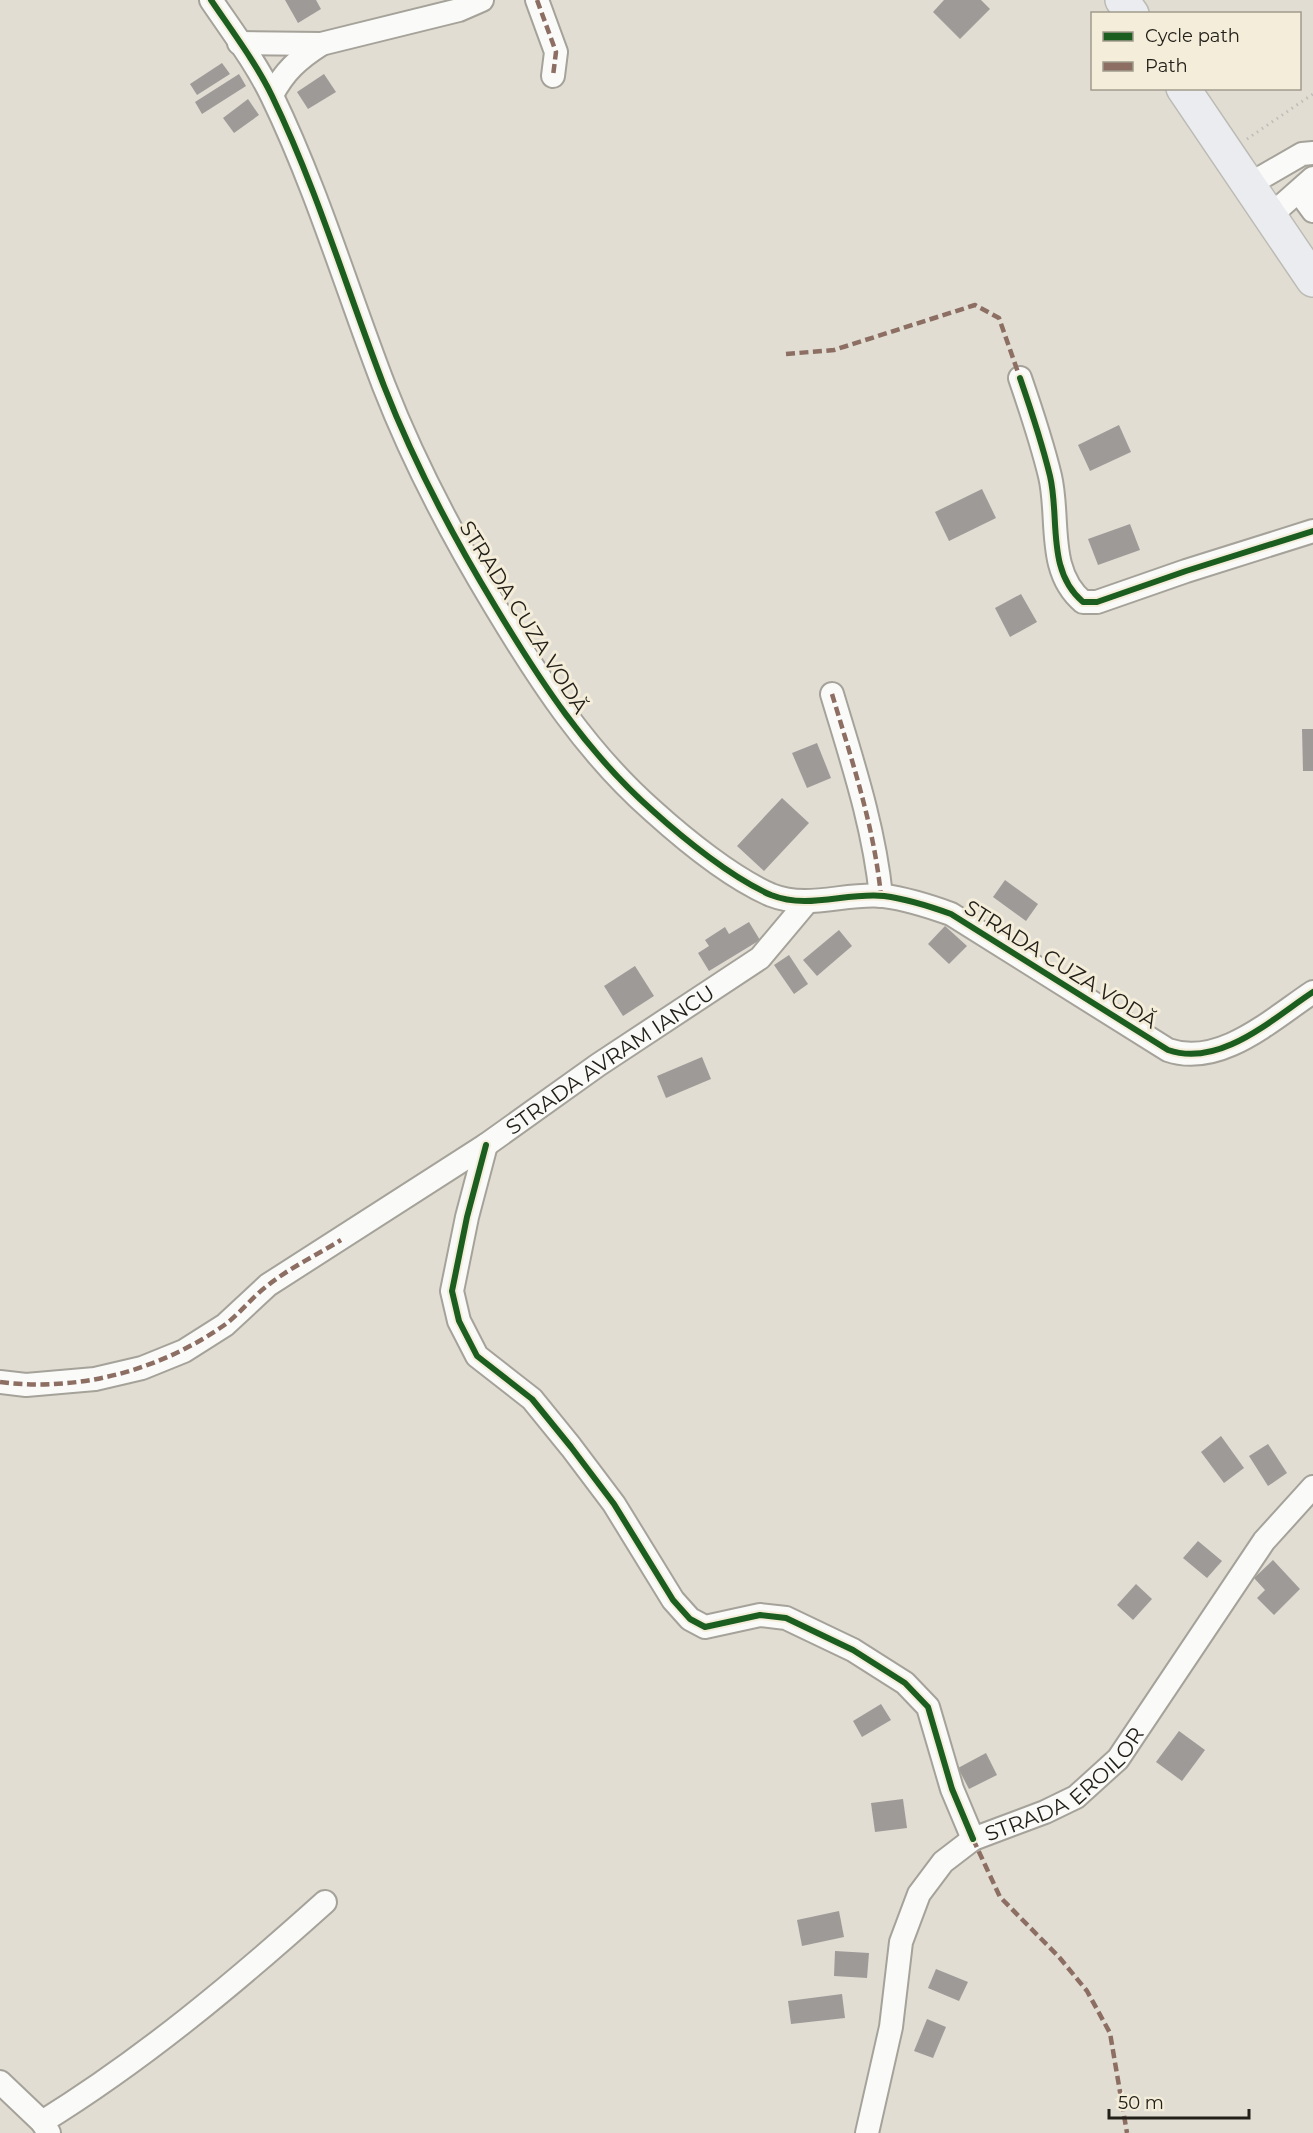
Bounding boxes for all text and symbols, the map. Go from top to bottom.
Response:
legend [1091,12,1301,90]
text: Cycle path [1145,25,1240,47]
text: Path [1145,55,1188,77]
street label: STRADA CUZA VODĂ [454,516,594,719]
street label: STRADA CUZA VODĂ [960,894,1163,1034]
street label: STRADA AVRAM IANCU [501,979,719,1139]
street label: STRADA EROILOR [981,1722,1148,1846]
scale bar [1109,2082,1248,2120]
text: 50 m [1118,2092,1164,2114]

